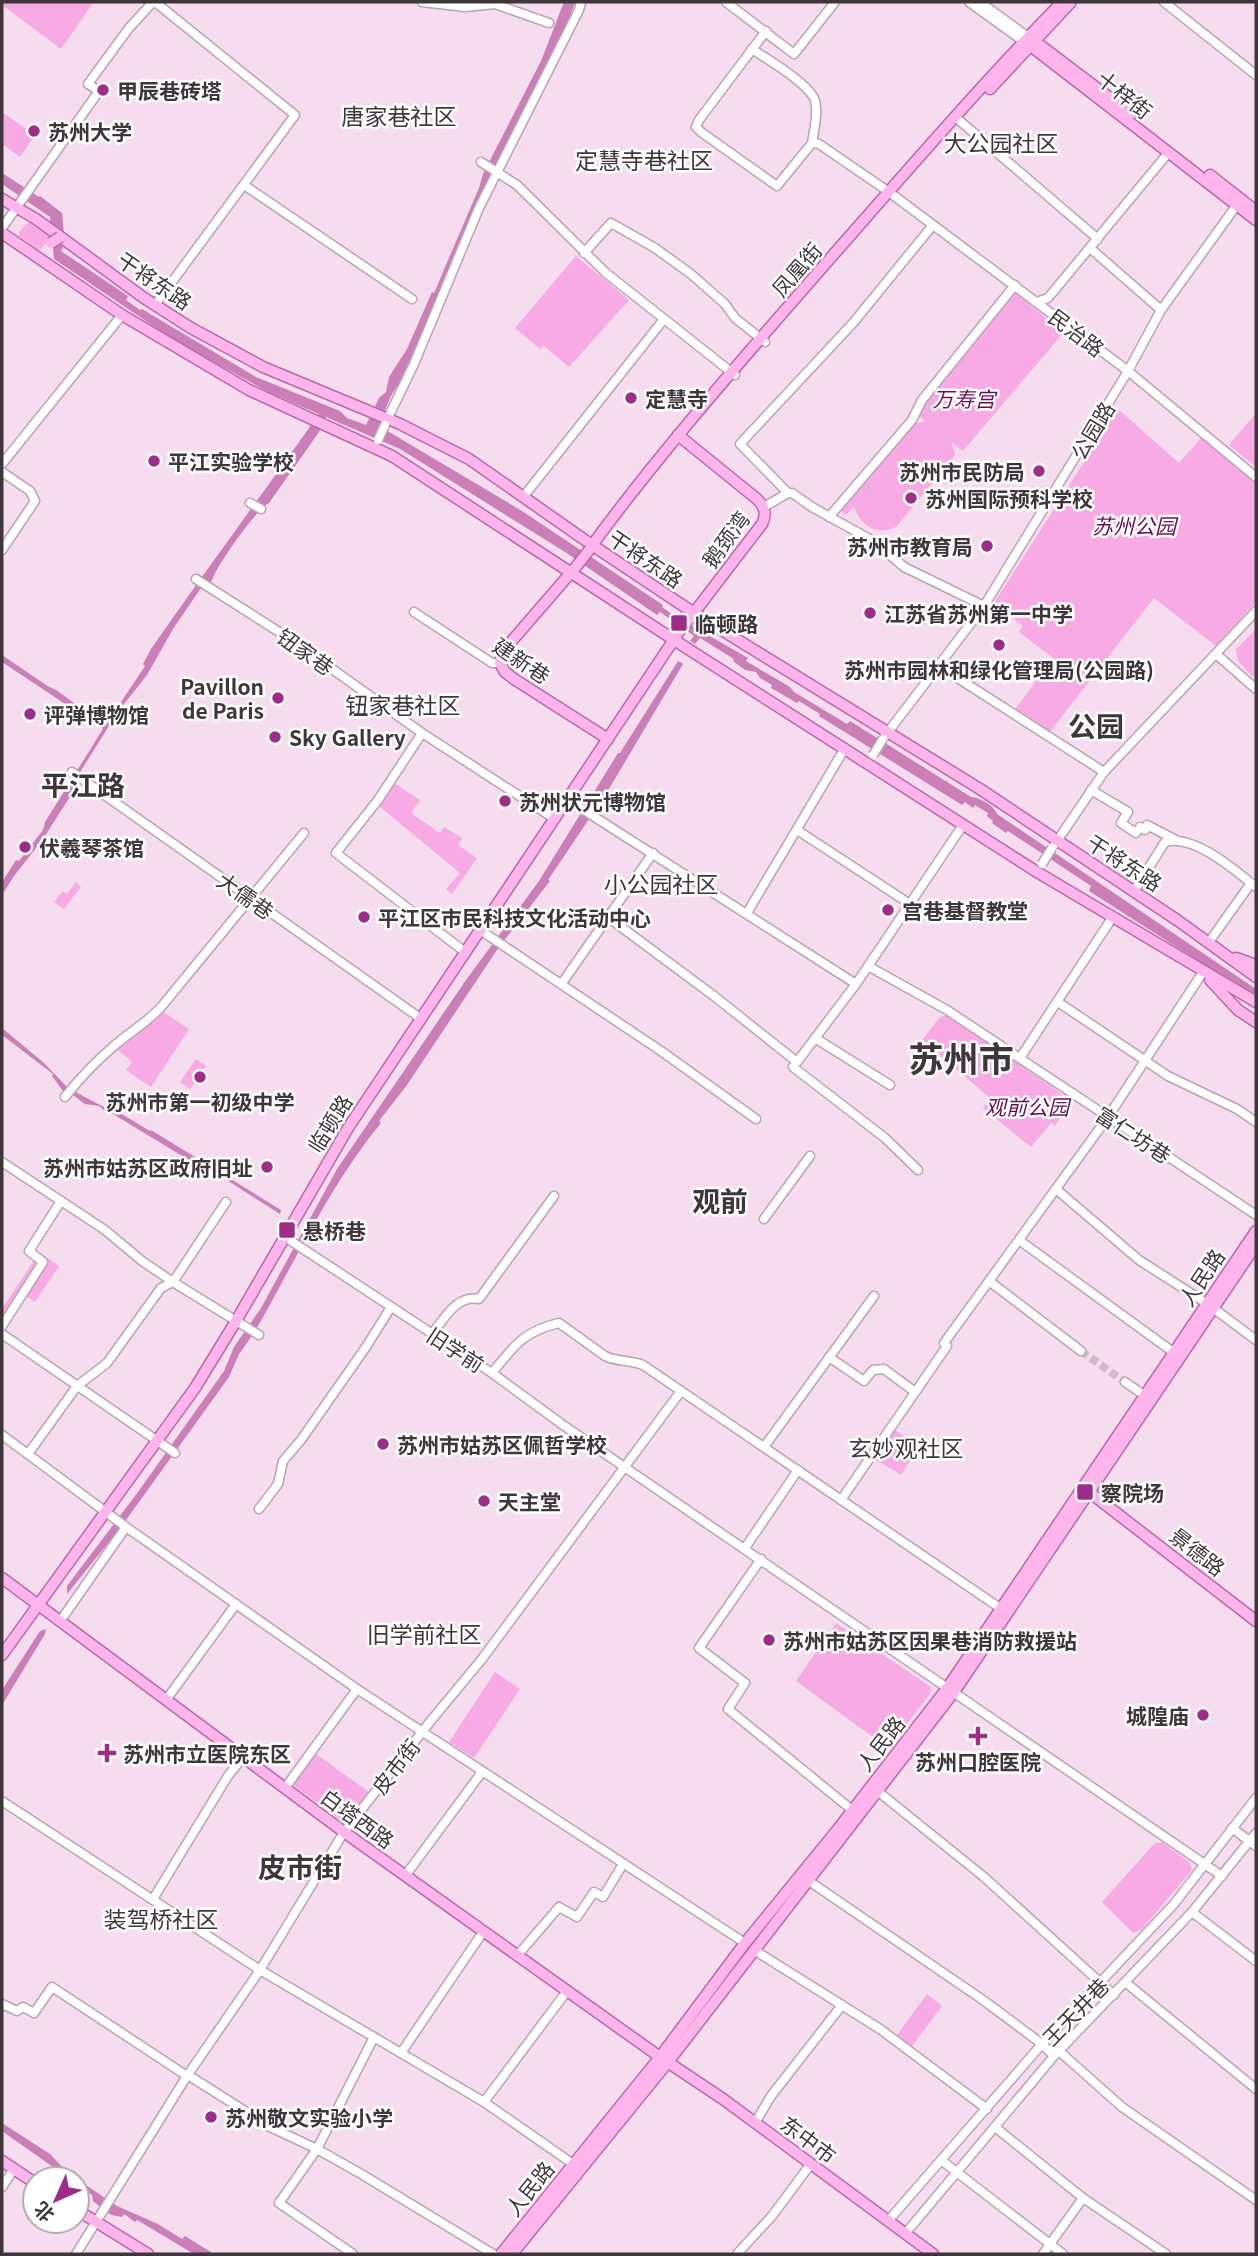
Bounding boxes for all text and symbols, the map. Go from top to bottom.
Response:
street label: 十梓街 [1091,63,1159,125]
place label: 甲辰巷砖塔 [117,75,222,105]
marker: 甲辰巷砖塔 [95,82,111,98]
district label: 唐家巷社区 [342,98,457,132]
place label: 苏州大学 [48,116,132,146]
marker: 苏州大学 [26,123,42,139]
district label: 大公园社区 [944,125,1059,159]
district label: 定慧寺巷社区 [575,142,713,176]
street label: 凤凰街 [764,235,828,303]
street label: 干将东路 [112,244,198,316]
street label: 民治路 [1043,301,1111,363]
place label: 定慧寺 [645,383,708,413]
park label: 万寿宫 [933,383,998,413]
marker: 定慧寺 [623,390,639,406]
street label: 公园路 [1063,395,1121,465]
place label: 平江实验学校 [168,446,294,476]
marker: 平江实验学校 [146,453,162,469]
place label: 苏州市民防局 [899,456,1025,486]
marker: 苏州市民防局 [1031,463,1047,479]
place label: 苏州国际预科学校 [925,483,1093,513]
marker: 苏州国际预科学校 [903,490,919,506]
street label: 鹅颈湾 [694,505,756,573]
park label: 苏州公园 [1092,510,1179,540]
street label: 干将东路 [603,522,689,594]
place label: 苏州市教育局 [847,531,973,561]
marker: 苏州市教育局 [979,538,995,554]
place label: 江苏省苏州第一中学 [884,598,1073,628]
marker: 江苏省苏州第一中学 [862,605,878,621]
place label: 临顿路 [695,608,758,638]
marker: 临顿路 [669,613,689,633]
street label: 钮家巷 [272,621,340,681]
street label: 建新巷 [487,630,557,690]
marker: 苏州市园林和绿化管理局(公园路) [991,637,1007,653]
place label: 苏州市园林和绿化管理局(公园路) [844,654,1154,684]
place label: Pavillon de Paris [180,671,264,725]
district label: 钮家巷社区 [346,687,461,721]
marker: Pavillon de Paris [270,690,286,706]
place label: 评弹博物馆 [44,699,149,729]
district label: 公园 [1068,705,1124,745]
marker: 评弹博物馆 [22,706,38,722]
place label: Sky Gallery [289,722,406,752]
marker: Sky Gallery [267,729,283,745]
district label: 平江路 [41,764,125,804]
place label: 苏州状元博物馆 [519,786,666,816]
marker: 苏州状元博物馆 [497,793,513,809]
street label: 干将东路 [1082,827,1168,897]
place label: 伏羲琴茶馆 [39,832,144,862]
marker: 伏羲琴茶馆 [17,839,33,855]
street label: 大儒巷 [212,865,280,925]
district label: 小公园社区 [604,866,719,900]
place label: 宫巷基督教堂 [902,895,1028,925]
place label: 平江区市民科技文化活动中心 [378,902,651,932]
marker: 宫巷基督教堂 [880,902,896,918]
marker: 平江区市民科技文化活动中心 [356,909,372,925]
district label: 苏州市 [908,1031,1014,1082]
marker: 苏州市第一初级中学 [192,1069,208,1085]
place label: 苏州市第一初级中学 [106,1086,295,1116]
street label: 临顿路 [300,1088,358,1158]
park label: 观前公园 [985,1091,1072,1121]
street label: 富仁坊巷 [1091,1099,1177,1169]
place label: 苏州市姑苏区政府旧址 [43,1152,253,1182]
marker: 苏州市姑苏区政府旧址 [259,1159,275,1175]
district label: 观前 [692,1180,748,1220]
place label: 悬桥巷 [303,1215,366,1245]
marker: 悬桥巷 [277,1220,297,1240]
street label: 人民路 [1171,1242,1231,1312]
street label: 旧学前 [421,1319,491,1379]
place label: 苏州市姑苏区佩哲学校 [397,1429,607,1459]
district label: 玄妙观社区 [849,1430,964,1464]
marker: 苏州市姑苏区佩哲学校 [375,1436,391,1452]
place label: 察院场 [1101,1477,1164,1507]
marker: 察院场 [1075,1482,1095,1502]
place label: 天主堂 [498,1486,561,1516]
marker: 天主堂 [476,1493,492,1509]
street label: 景德路 [1164,1520,1232,1582]
district label: 旧学前社区 [367,1616,482,1650]
place label: 苏州市姑苏区因果巷消防救援站 [783,1625,1077,1655]
marker: 苏州市姑苏区因果巷消防救援站 [761,1632,777,1648]
place label: 城隍庙 [1126,1700,1189,1730]
marker: 城隍庙 [1195,1707,1211,1723]
street label: 人民路 [849,1709,911,1777]
marker: 苏州口腔医院 [968,1726,988,1746]
street label: 皮市街 [364,1732,426,1800]
place label: 苏州市立医院东区 [123,1738,291,1768]
marker: 苏州市立医院东区 [97,1743,117,1763]
place label: 苏州口腔医院 [915,1746,1041,1776]
street label: 白塔西路 [315,1781,401,1855]
district label: 皮市街 [258,1846,342,1886]
district label: 装驾桥社区 [104,1901,219,1935]
street label: 王天井巷 [1035,1970,1115,2052]
place label: 苏州敬文实验小学 [225,2102,393,2132]
street label: 东中市 [775,2108,843,2170]
marker: 苏州敬文实验小学 [203,2109,219,2125]
street label: 人民路 [498,2154,560,2222]
north arrow [21,2165,91,2235]
text: 北 [27,2197,59,2229]

